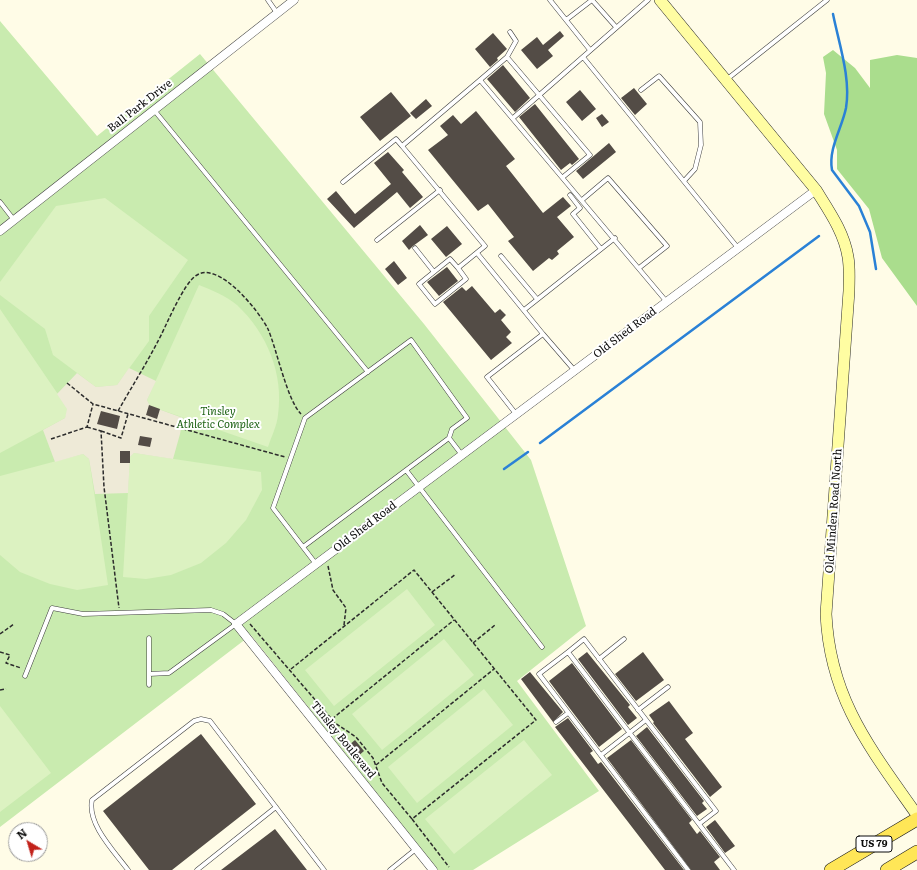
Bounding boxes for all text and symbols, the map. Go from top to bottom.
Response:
street label: Ball Park Drive [105,77,175,135]
street label: Old Shed Road [591,305,659,361]
park label: Tinsley Athletic Complex [176,405,260,431]
street label: Old Minden Road North [823,448,845,574]
street label: Old Shed Road [331,499,399,555]
street label: Tinsley Boulevard [308,699,378,781]
north arrow [8,822,48,862]
text: N [13,824,30,842]
road number: US 79 [856,836,892,852]

